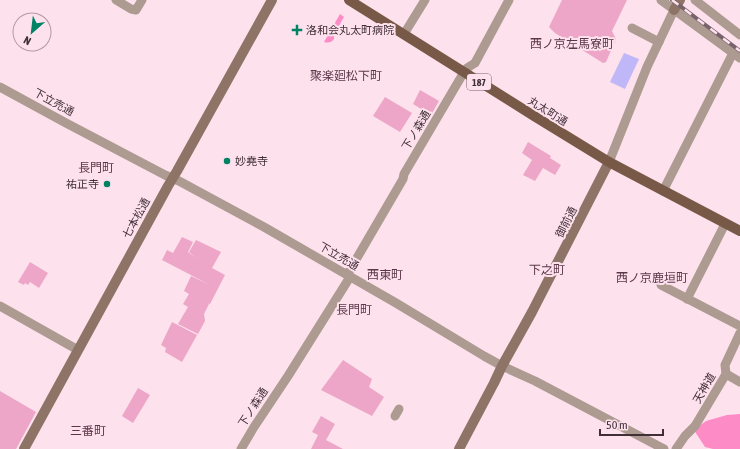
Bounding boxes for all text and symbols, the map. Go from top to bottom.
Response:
north arrow [12,12,52,52]
marker: 洛和会丸太町病院 [291,24,303,36]
place label: 洛和会丸太町病院 [306,24,394,36]
text: N [22,34,33,48]
district label: 西ノ京左馬寮町 [530,37,614,51]
district label: 聚楽廻松下町 [310,69,382,83]
road number: 187 [467,74,491,90]
street label: 下立売通 [32,86,76,118]
street label: 丸太町通 [526,94,570,128]
street label: 下ノ森通 [400,108,432,152]
place label: 妙堯寺 [235,155,268,167]
marker: 妙堯寺 [222,156,232,166]
district label: 長門町 [78,161,114,175]
place label: 祐正寺 [66,178,99,190]
marker: 祐正寺 [102,179,112,189]
street label: 七本松通 [120,196,152,240]
street label: 御前通 [553,205,579,240]
street label: 下立売通 [317,240,361,272]
district label: 下之町 [529,263,565,277]
district label: 西東町 [367,268,403,282]
district label: 西ノ京鹿垣町 [616,271,688,285]
district label: 長門町 [336,303,372,317]
street label: 天神道 [691,371,717,405]
street label: 下ノ森通 [236,385,270,429]
scale bar [600,411,663,437]
text: 50 m [606,418,628,432]
district label: 三番町 [70,424,106,438]

